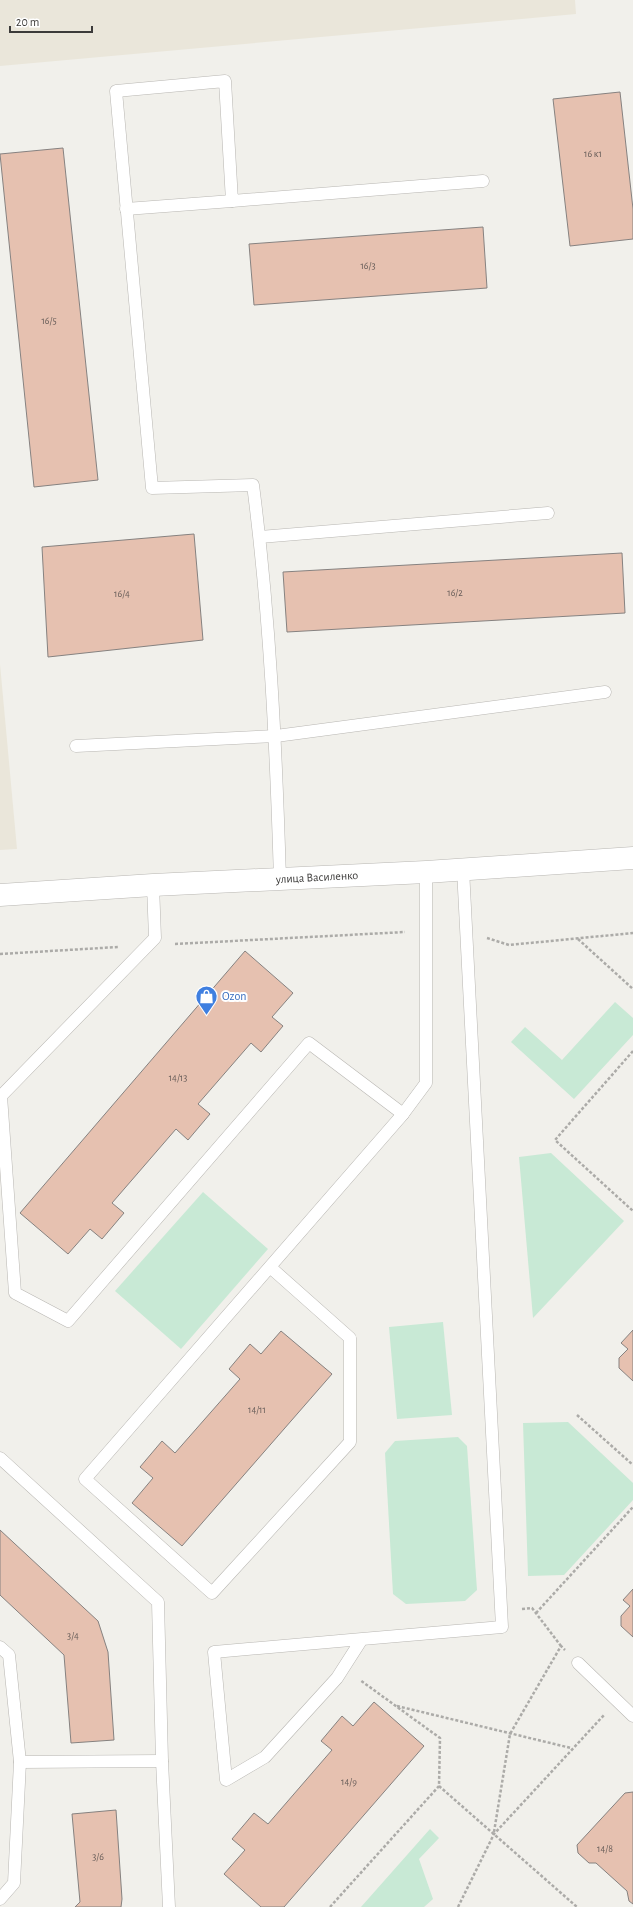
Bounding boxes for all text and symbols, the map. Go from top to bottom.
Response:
scale bar [10,8,92,34]
text: 20 m [16,16,39,28]
house number: 16 к1 [584,149,602,159]
house number: 16/3 [360,261,376,271]
house number: 16/5 [41,316,57,326]
house number: 16/2 [447,588,463,598]
house number: 16/4 [114,589,130,599]
street label: улица Василенко [275,869,359,886]
shop icon: Ozon [194,983,220,1016]
place label: Ozon [222,990,246,1002]
house number: 14/13 [169,1073,187,1083]
house number: 14/11 [248,1405,266,1415]
house number: 3/4 [67,1631,79,1641]
house number: 14/9 [341,1777,357,1787]
house number: 14/8 [597,1844,613,1854]
house number: 3/6 [92,1852,104,1862]

